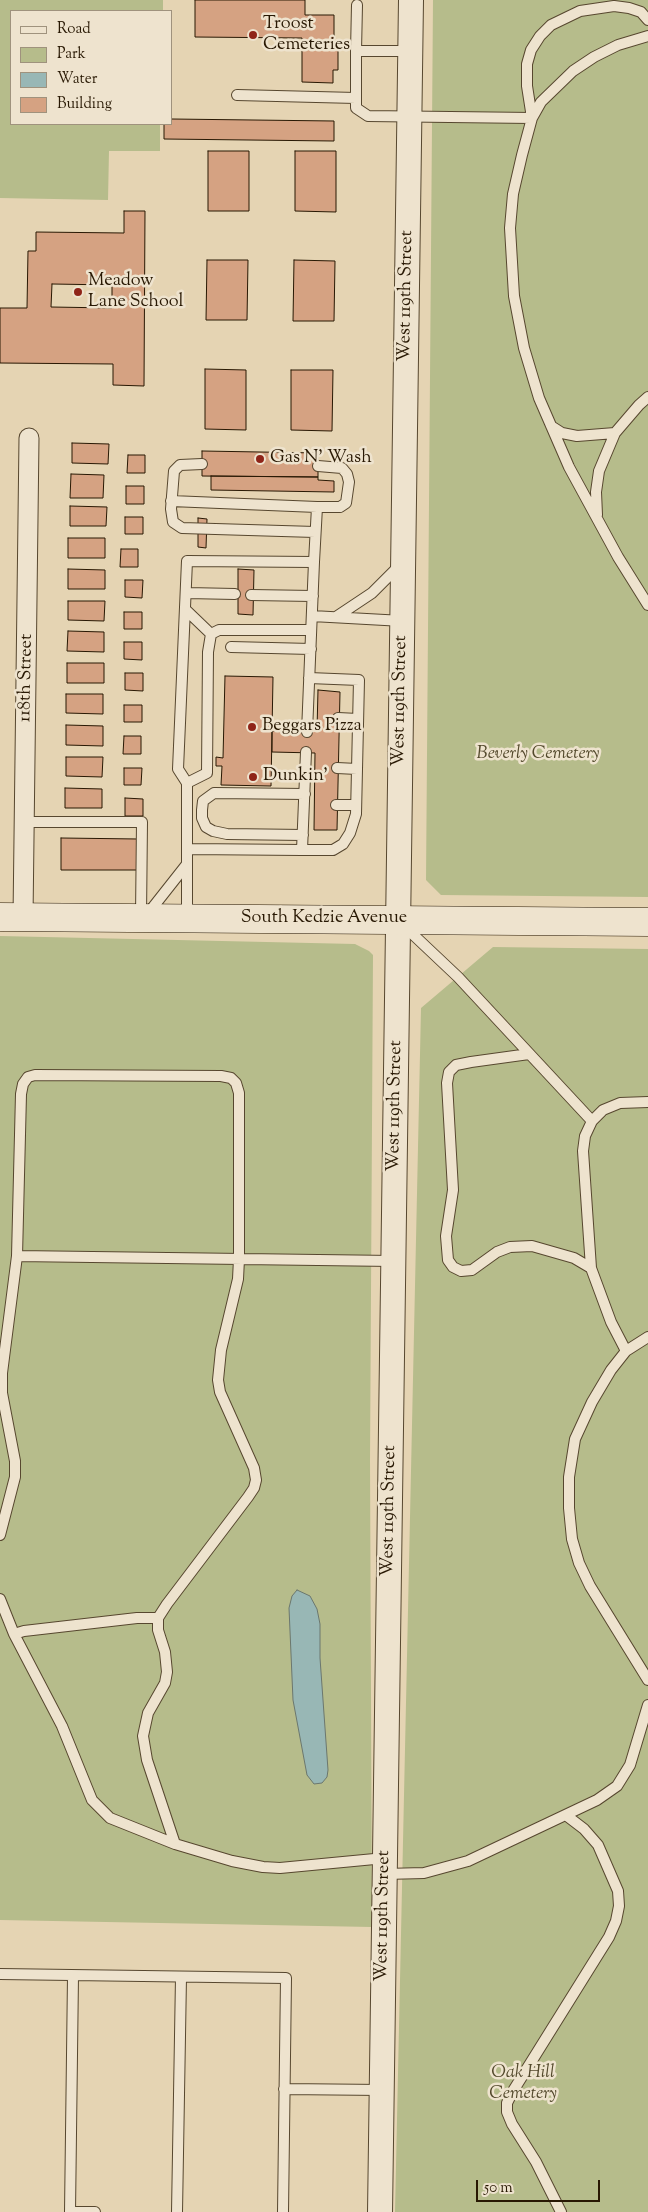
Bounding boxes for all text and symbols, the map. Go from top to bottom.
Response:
legend [10,10,172,125]
place label: Troost Cemeteries [263,14,350,56]
text: Road [57,19,91,40]
marker: Troost Cemeteries [247,29,259,41]
text: Park [57,44,86,65]
text: Water [57,69,97,90]
text: Building [57,94,112,115]
street label: West 119th Street [395,230,419,362]
place label: Meadow Lane School [88,271,184,314]
marker: Meadow Lane School [72,286,84,298]
place label: Gas N' Wash [270,448,372,470]
marker: Gas N' Wash [254,453,266,465]
street label: 118th Street [15,634,39,722]
street label: West 119th Street [389,635,413,767]
place label: Beggars Pizza [262,716,362,738]
marker: Beggars Pizza [246,721,258,733]
park label: Beverly Cemetery [477,744,599,766]
place label: Dunkin' [263,766,328,788]
marker: Dunkin' [247,771,259,783]
street label: South Kedzie Avenue [241,908,407,930]
street label: West 119th Street [384,1040,408,1172]
street label: West 119th Street [378,1445,402,1577]
street label: West 119th Street [372,1850,396,1982]
park label: Oak Hill Cemetery [489,2063,557,2106]
scale bar [478,2170,602,2202]
text: 50 m [484,2178,513,2199]

